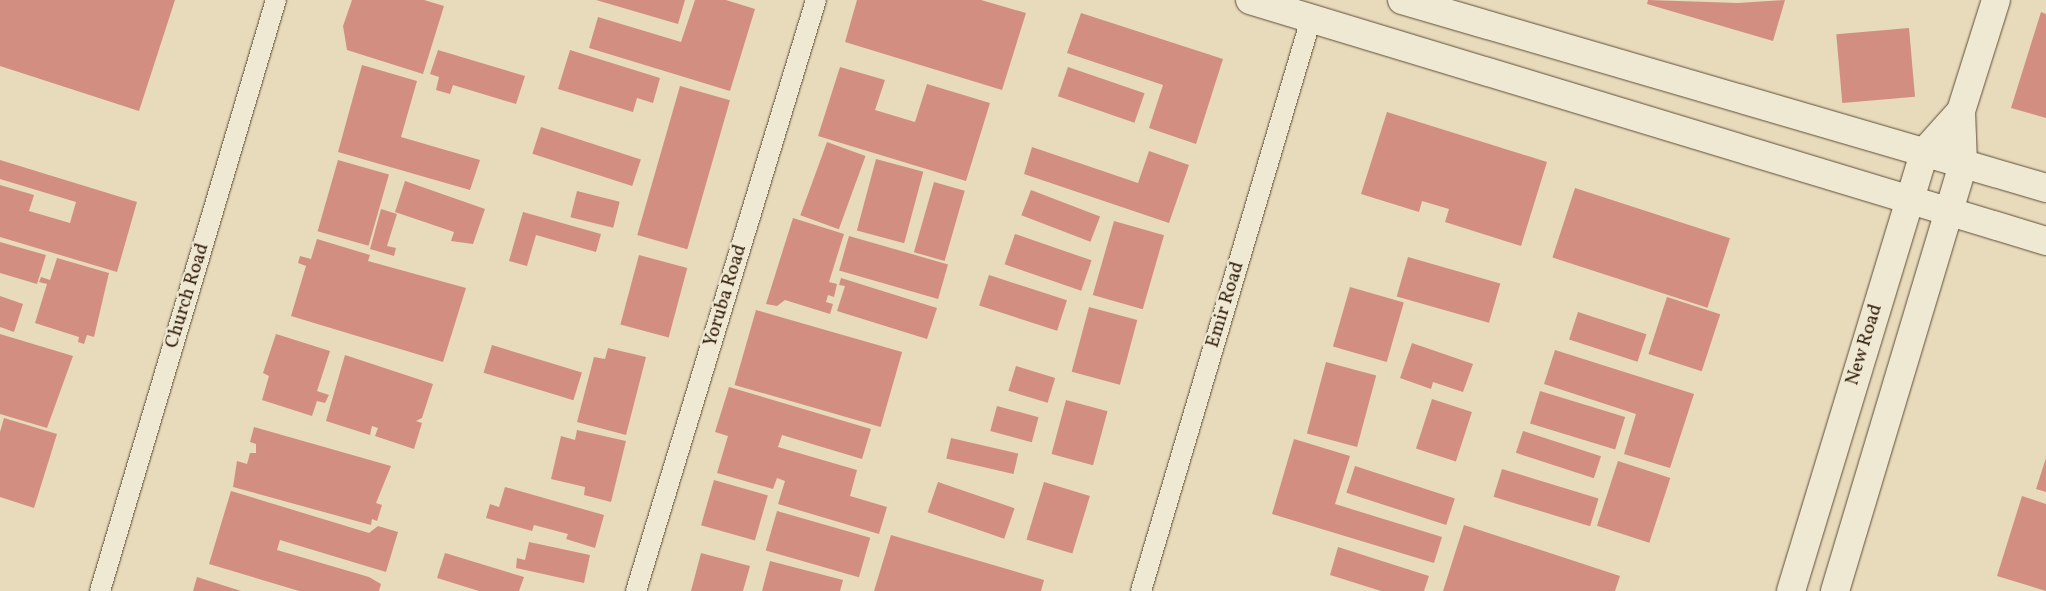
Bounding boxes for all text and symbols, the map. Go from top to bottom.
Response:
street label: Church Road [161,241,215,351]
street label: Yoruba Road [700,242,752,350]
street label: Emir Road [1202,259,1250,351]
street label: New Road [1842,301,1888,389]

